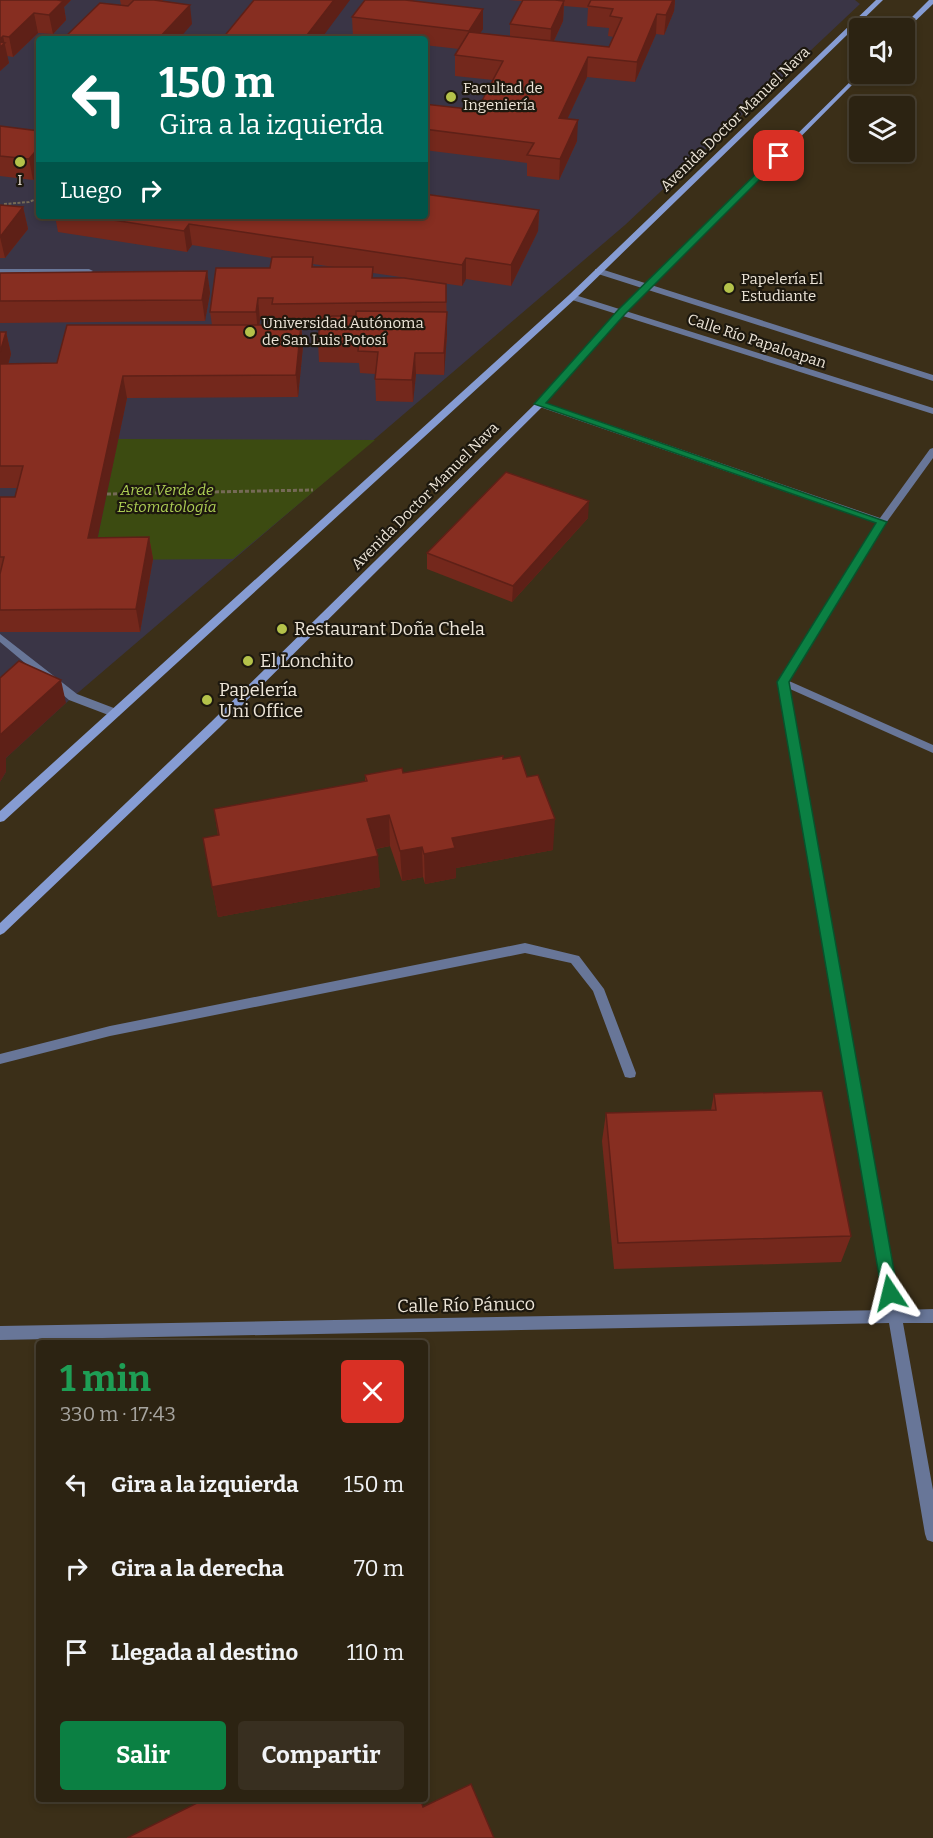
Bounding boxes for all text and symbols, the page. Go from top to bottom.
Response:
map controls [849,18,915,162]
button: sound [849,18,915,84]
street label: Avenida Doctor Manuel Nava [657,43,813,195]
text: 150 m [159,58,274,108]
icon: left [60,60,138,138]
place label: Facultad de Ingeniería [463,79,543,114]
marker: Facultad de Ingeniería [444,90,458,104]
button: layers [849,96,915,162]
text: Gira a la izquierda [159,109,384,141]
pin [753,130,804,181]
icon: arrive [762,139,795,172]
marker: I [13,155,27,169]
place label: I [17,171,23,189]
icon: right [134,174,167,207]
text: Luego [60,177,122,204]
place label: Papelería El Estudiante [741,270,823,305]
marker: Papelería El Estudiante [722,281,736,295]
street label: Calle Río Papaloapan [685,310,829,372]
place label: Universidad Autónoma de San Luis Potosí [262,314,424,349]
marker: Universidad Autónoma de San Luis Potosí [243,325,257,339]
street label: Avenida Doctor Manuel Nava [348,419,502,573]
park label: Area Verde de Estomatología [117,481,217,516]
place label: Restaurant Doña Chela [294,618,485,640]
marker: Restaurant Doña Chela [275,622,289,636]
place label: El Lonchito [260,650,354,672]
marker: El Lonchito [241,654,255,668]
place label: Papelería Uni Office [219,679,303,722]
marker: Papelería Uni Office [200,693,214,707]
position arrow [858,1261,922,1325]
street label: Calle Río Pánuco [397,1293,535,1317]
text: 1 min [60,1357,151,1401]
button: close [341,1360,404,1423]
text: 330 m · 17:43 [60,1402,176,1426]
icon: left [60,1468,93,1501]
text: Gira a la izquierda [111,1471,299,1498]
text: 150 m [344,1471,404,1498]
icon: right [60,1552,93,1585]
text: Gira a la derecha [111,1555,284,1582]
text: 70 m [354,1555,404,1582]
icon: arrive [60,1636,93,1669]
text: Llegada al destino [111,1639,298,1666]
text: 110 m [347,1639,404,1666]
button: Salir [60,1721,226,1790]
button: Compartir [238,1721,404,1790]

